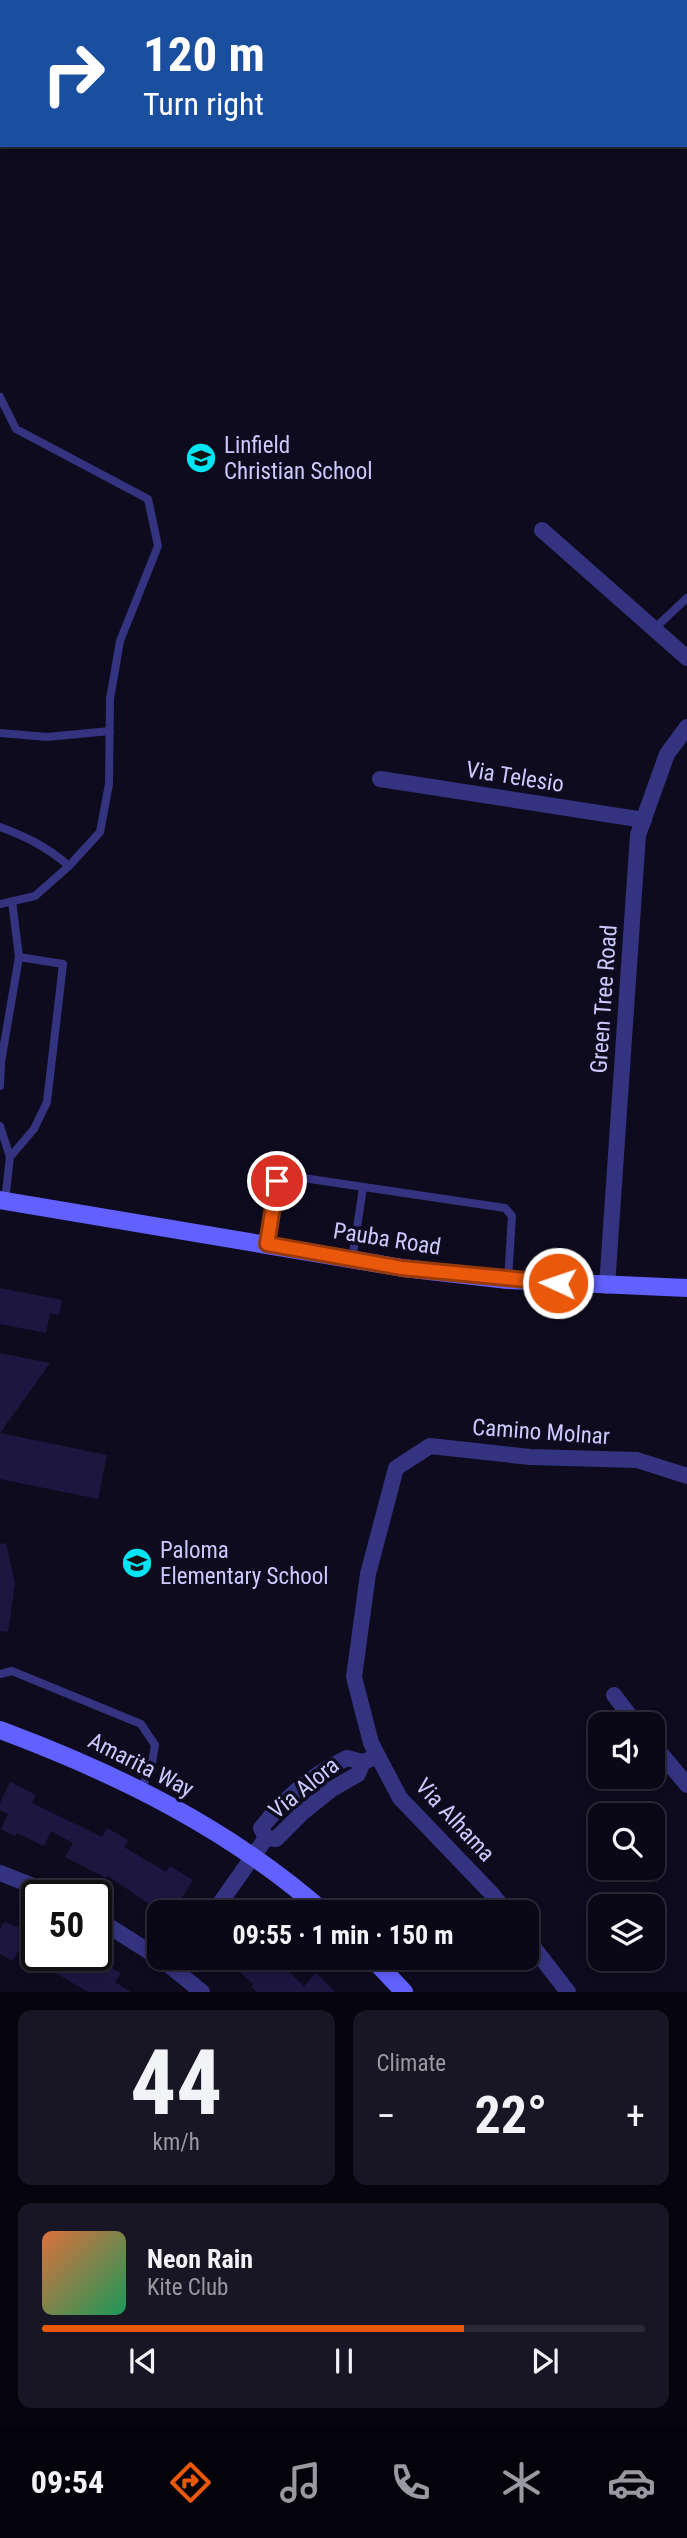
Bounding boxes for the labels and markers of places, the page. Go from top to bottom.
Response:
place label: Linfield Christian School [224,432,372,485]
school or university icon: Linfield Christian School [184,441,218,475]
pin [247,1151,307,1211]
place label: Paloma Elementary School [160,1537,329,1590]
school or university icon: Paloma Elementary School [120,1546,154,1580]

